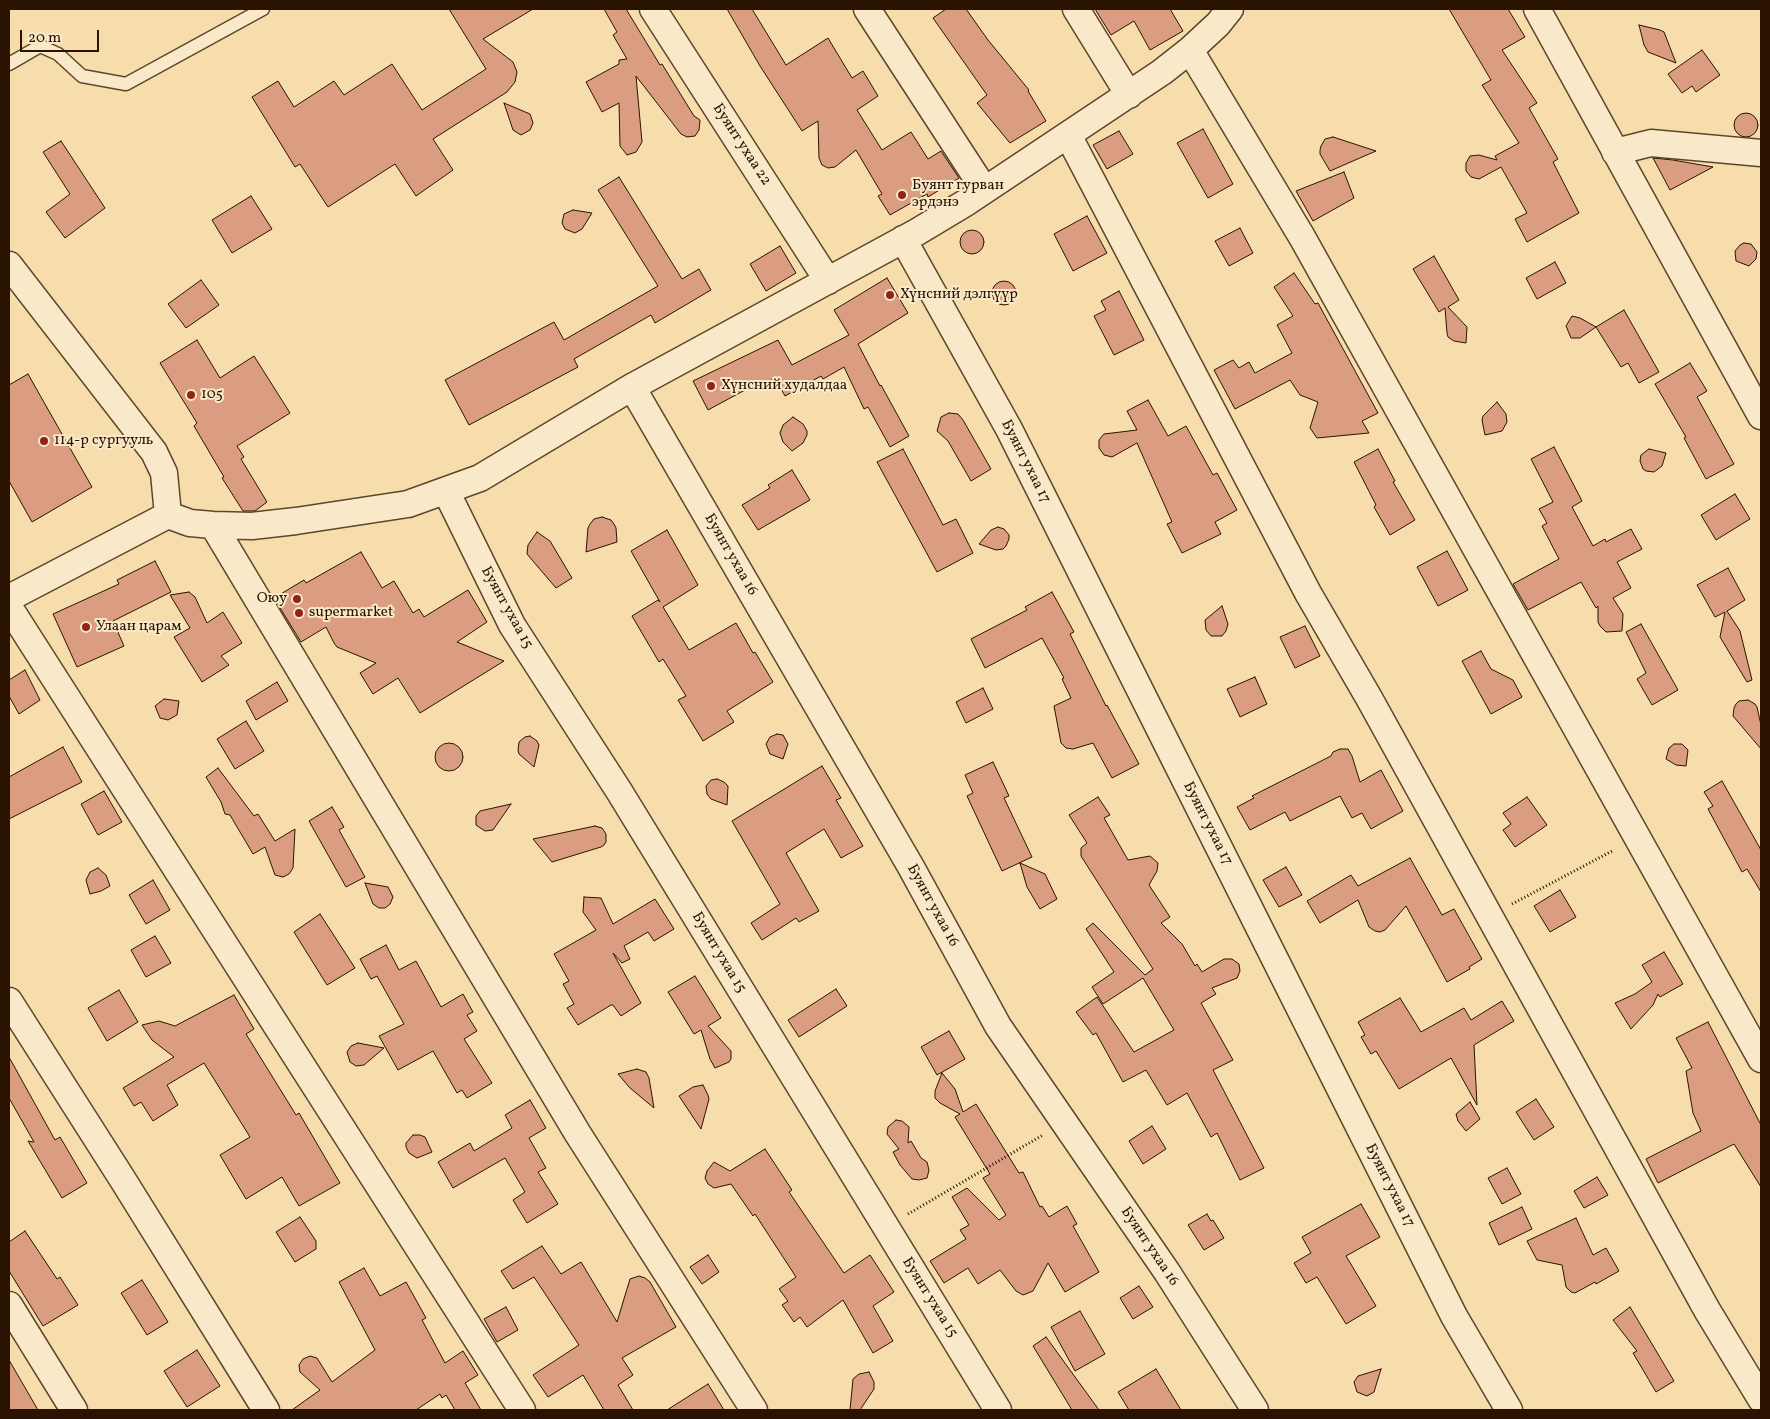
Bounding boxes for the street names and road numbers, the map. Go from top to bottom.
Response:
street label: Буянт ухаа 22 [708,101,774,189]
street label: Буянт ухаа 17 [996,417,1054,507]
street label: Буянт ухаа 16 [699,511,761,599]
street label: Буянт ухаа 15 [476,564,536,652]
street label: Буянт ухаа 17 [1178,779,1236,869]
street label: Буянт ухаа 16 [902,862,962,950]
street label: Буянт ухаа 15 [687,909,749,997]
street label: Буянт ухаа 17 [1360,1141,1418,1231]
street label: Буянт ухаа 16 [1116,1204,1182,1290]
street label: Буянт ухаа 15 [897,1255,961,1341]

